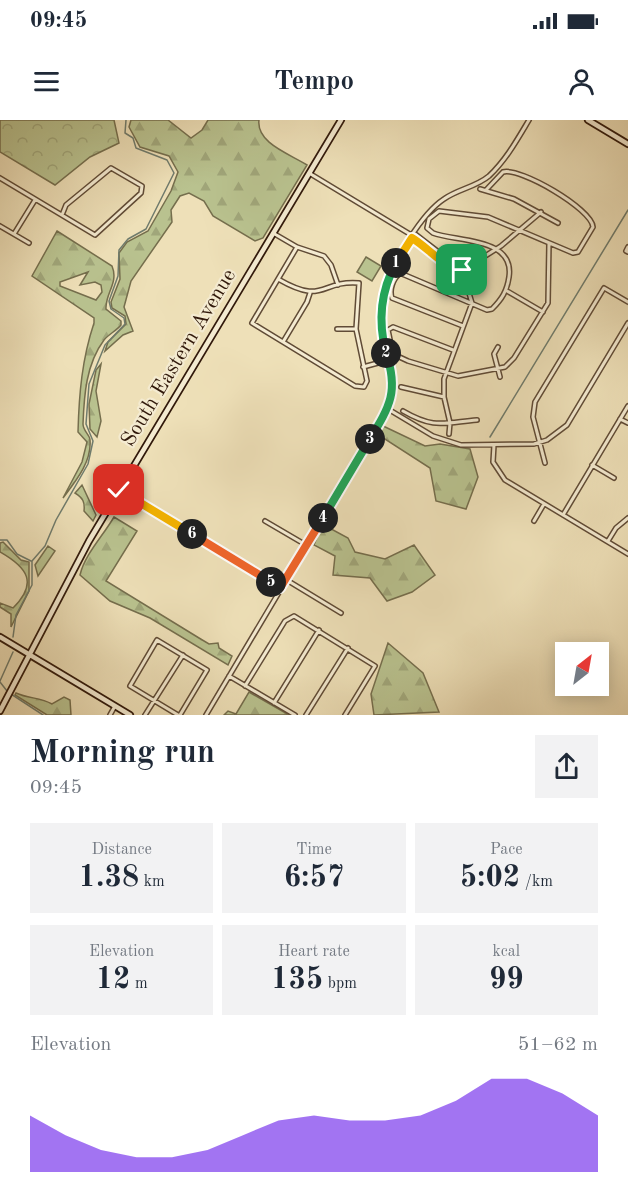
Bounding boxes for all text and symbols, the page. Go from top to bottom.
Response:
text: 09:45 [30,10,87,32]
icon: menu [30,65,63,98]
icon: person [565,65,598,98]
text: Tempo [274,68,354,95]
pin [436,244,487,295]
pin: 1 [381,248,411,278]
icon: arrive [445,253,478,286]
text: 1 [391,255,401,271]
street label: South Eastern Avenue [118,266,240,450]
pin: 2 [371,338,401,368]
text: 2 [381,345,391,361]
pin: 3 [355,424,385,454]
text: 3 [365,431,375,447]
pin [93,464,144,515]
icon: check [102,473,135,506]
pin: 4 [308,503,338,533]
text: 4 [318,510,328,526]
pin: 6 [177,519,207,549]
text: 6 [187,526,197,542]
pin: 5 [256,567,286,597]
text: 5 [266,574,276,590]
north arrow [555,642,609,696]
map controls [555,642,609,696]
button: share [535,735,598,798]
text: Morning run [30,737,215,770]
text: 09:45 [30,778,82,798]
text: Distance [92,842,152,858]
text: Time [296,842,332,858]
text: Pace [490,842,523,858]
text: 1.38 [79,863,139,893]
text: 6:57 [284,863,344,893]
text: 5:02 [460,863,520,893]
text: km [139,874,165,890]
text: /km [520,874,553,890]
text: Elevation [89,944,154,960]
text: Heart rate [278,944,350,960]
text: kcal [493,944,520,960]
text: 12 [96,965,130,995]
text: 135 [271,965,323,995]
text: 99 [489,965,524,995]
text: m [130,976,148,992]
text: bpm [323,976,357,992]
text: Elevation [30,1035,111,1055]
text: 51–62 m [518,1035,598,1055]

